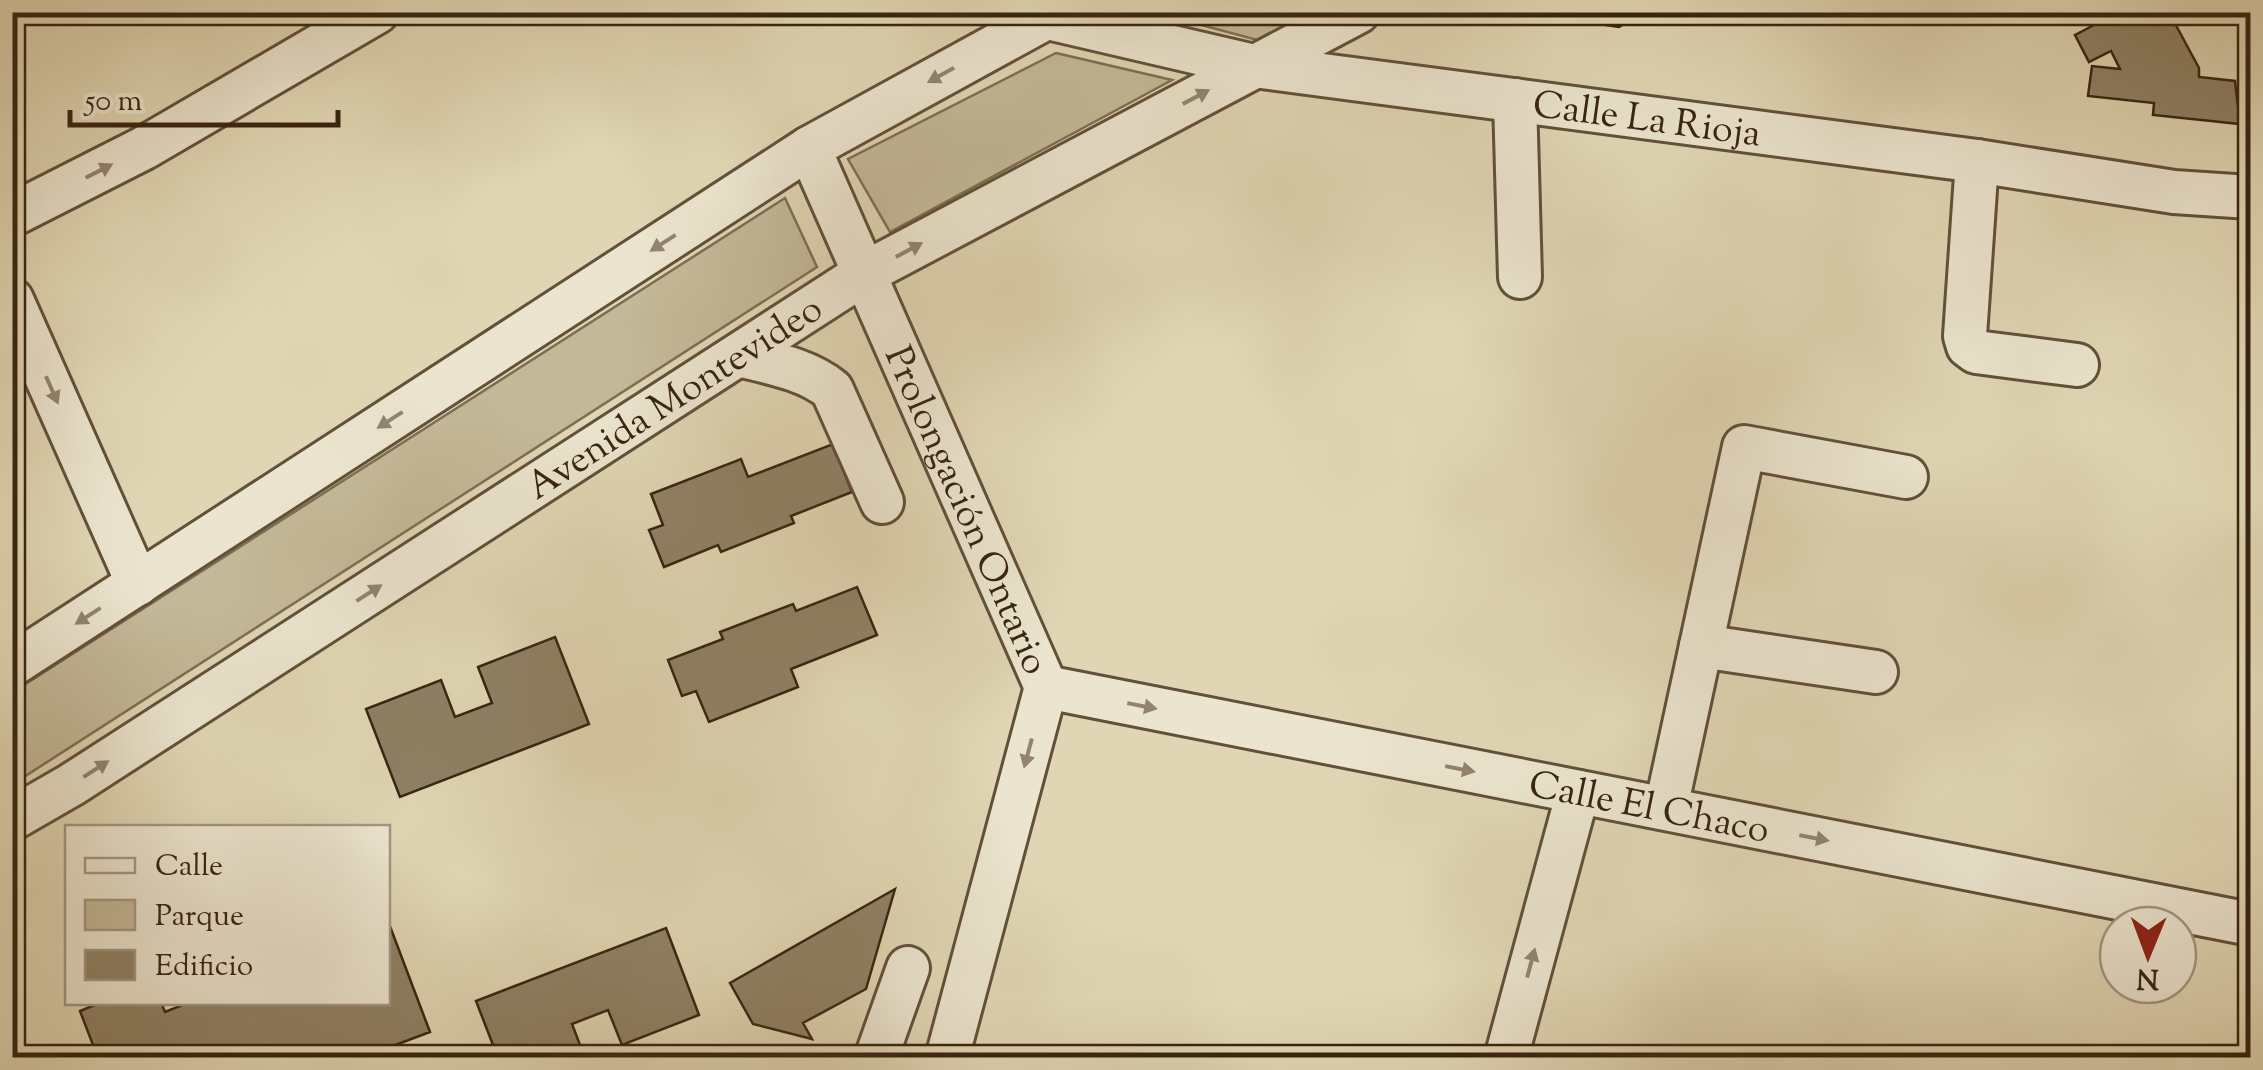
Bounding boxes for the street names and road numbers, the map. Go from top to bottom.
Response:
street label: Calle La Rioja [1529,80,1764,163]
street label: Avenida Montevideo [517,284,834,515]
street label: Prolongación Ontario [868,338,1060,684]
street label: Calle El Chaco [1524,760,1774,860]

